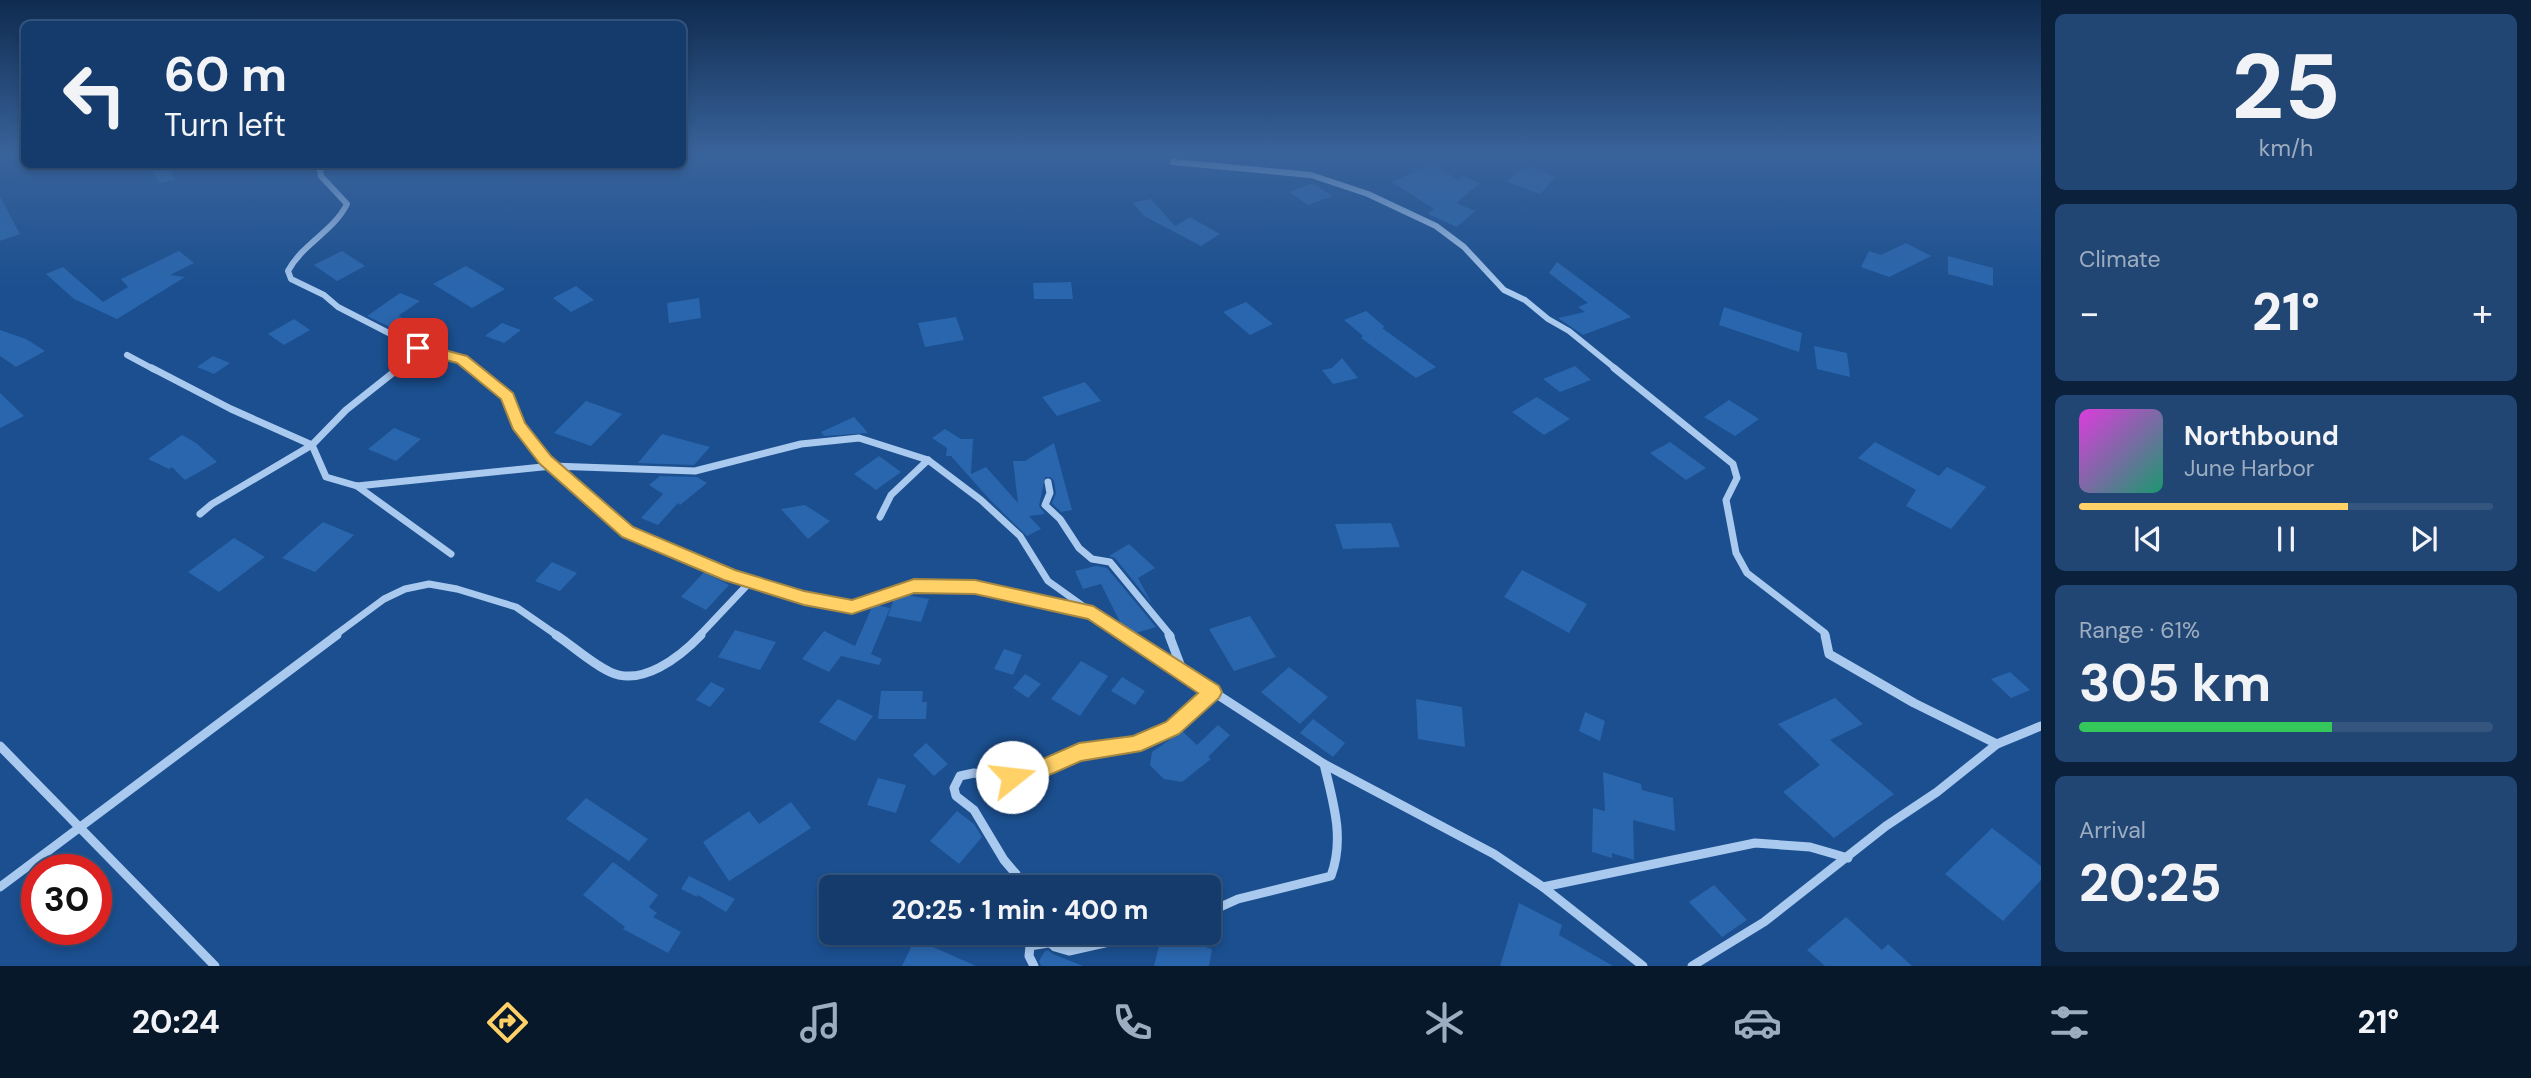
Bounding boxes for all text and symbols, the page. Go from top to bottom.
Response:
text: 25 [2231,28,2341,146]
text: 60 m [164,42,287,106]
icon: left [49,49,140,140]
text: Turn left [164,104,286,146]
text: km/h [2259,133,2313,163]
text: Climate [2079,244,2161,274]
text: 21° [2252,278,2320,346]
text: − [2079,288,2100,338]
text: + [2472,288,2493,338]
pin [388,318,448,378]
icon: arrive [399,329,437,367]
text: Northbound [2184,419,2339,453]
text: June Harbor [2184,453,2314,483]
icon: previous [2129,520,2167,558]
icon: pause [2267,520,2305,558]
icon: next [2405,520,2443,558]
text: Range · 61% [2079,615,2200,645]
text: 305 km [2079,649,2271,717]
position arrow [975,740,1049,814]
text: Arrival [2079,815,2146,845]
text: 20:25 [2079,849,2222,917]
speed limit sign: 30 [21,854,112,945]
text: 20:25 · 1 min · 400 m [892,893,1148,927]
icon: directions [483,998,532,1047]
icon: music [796,998,845,1047]
icon: phone [1108,998,1157,1047]
icon: climate [1420,998,1469,1047]
icon: car [1733,998,1782,1047]
icon: filters [2045,998,2094,1047]
text: 20:24 [132,1001,220,1043]
text: 21° [2357,1001,2399,1043]

